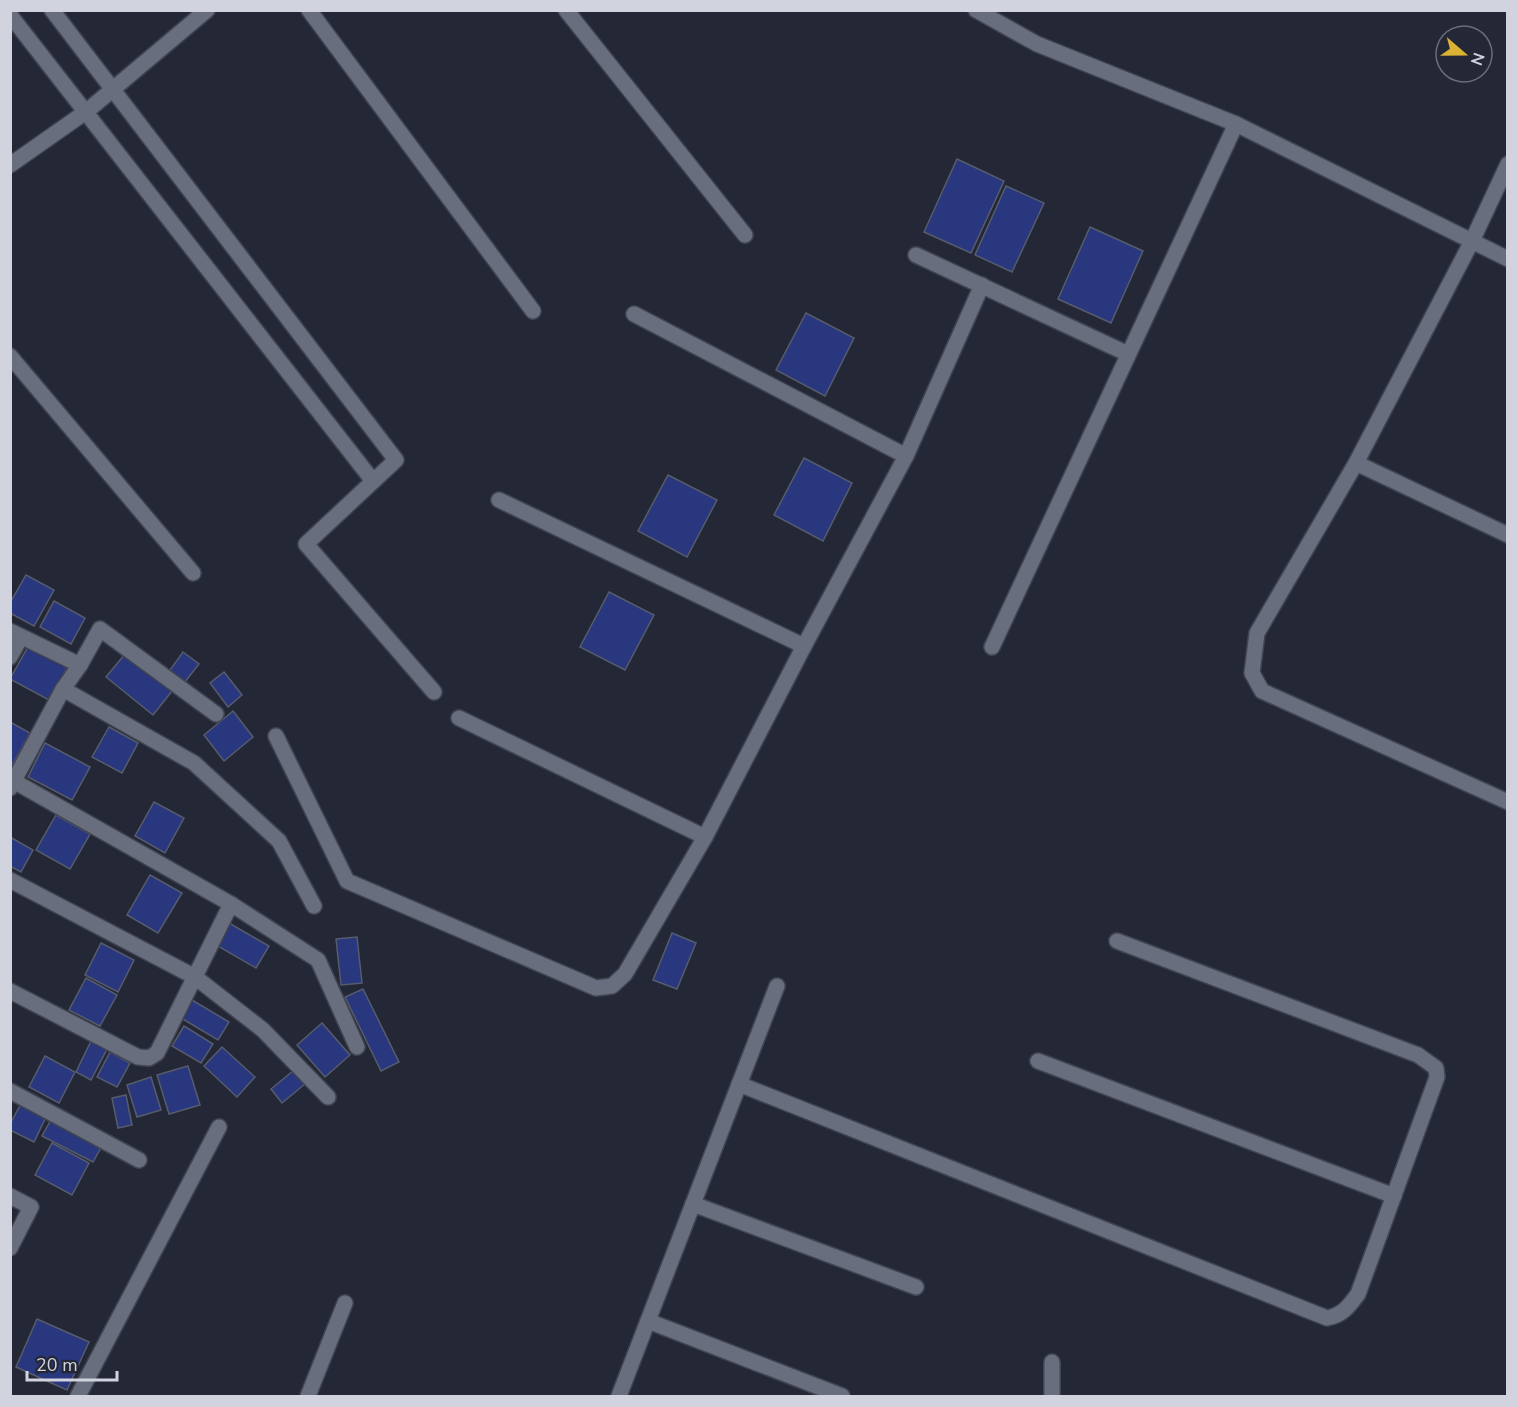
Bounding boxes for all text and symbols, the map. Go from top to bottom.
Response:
north arrow [1434,24,1494,84]
text: N [1465,49,1490,68]
scale bar [27,1344,117,1382]
text: 20 m [36,1353,78,1377]

